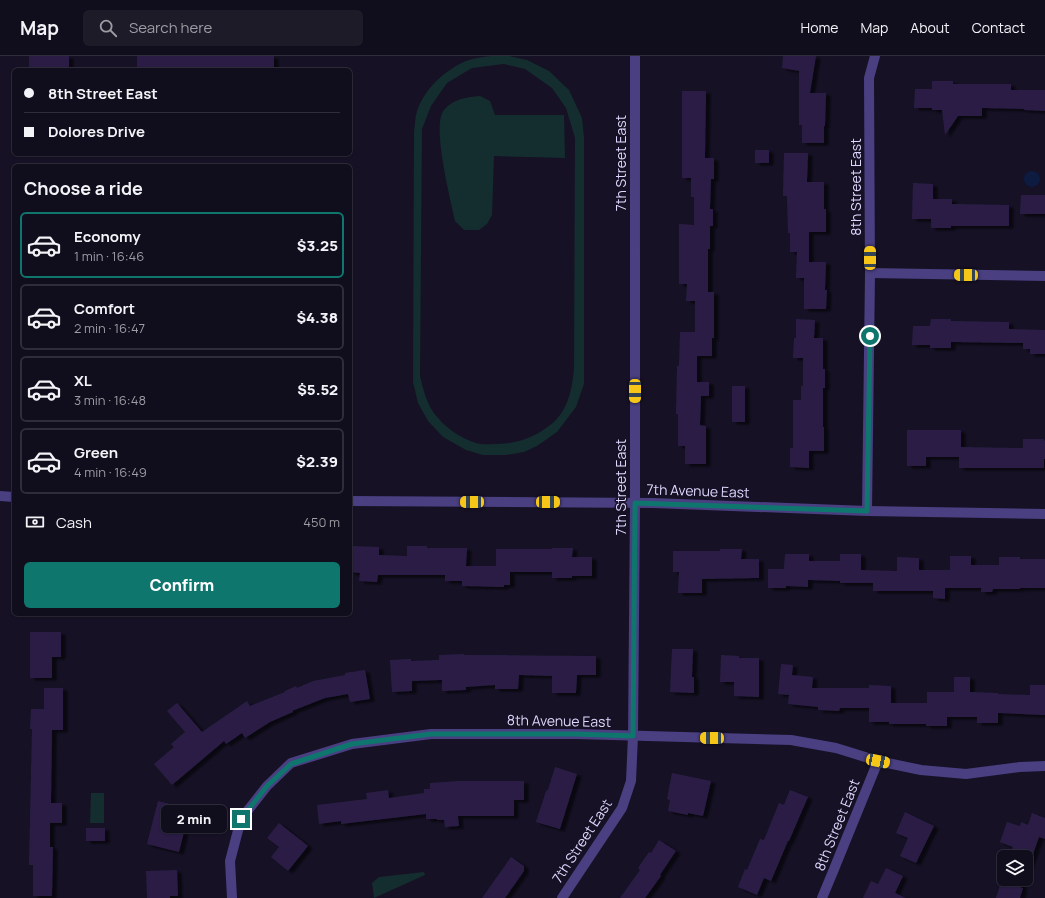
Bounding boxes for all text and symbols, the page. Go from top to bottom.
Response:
search box [83,10,363,46]
text: Map [20,15,59,41]
icon: search [97,17,119,39]
text: Search here [129,17,212,38]
text: Home [801,18,838,37]
text: Map [860,18,888,37]
text: About [910,18,950,37]
text: Contact [972,18,1025,37]
text: 8th Street East [48,83,158,104]
street label: 7th Street East [611,114,630,211]
text: Dolores Drive [48,121,145,142]
street label: 8th Street East [846,138,865,236]
text: Choose a ride [24,176,143,200]
text: Economy [74,226,141,247]
icon: car [26,227,62,263]
text: $3.25 [297,235,338,256]
car [864,246,876,270]
text: 1 min · 16:46 [74,247,144,265]
car [954,269,978,281]
text: Comfort [74,298,135,319]
icon: car [26,299,62,335]
text: $4.38 [296,307,338,328]
text: 2 min · 16:47 [74,319,145,337]
route start [861,327,879,345]
text: XL [74,370,92,391]
icon: car [26,371,62,407]
text: $5.52 [297,379,338,400]
car [629,379,641,403]
text: 3 min · 16:48 [74,391,146,409]
street label: 7th Street East [611,438,630,535]
text: Green [74,442,118,463]
icon: car [26,443,62,479]
text: $2.39 [296,451,338,472]
text: 4 min · 16:49 [74,463,147,481]
street label: 7th Avenue East [646,479,750,502]
car [460,496,484,508]
car [536,496,560,508]
icon: cash [24,511,46,533]
text: Cash [56,512,92,533]
text: 450 m [303,513,340,531]
button: Confirm [24,562,340,608]
street label: 8th Avenue East [507,710,612,731]
car [700,732,724,744]
car [865,753,891,769]
street label: 8th Street East [809,776,864,874]
street label: 7th Street East [547,795,616,886]
callout: 2 min [161,805,227,833]
text: 2 min [177,810,211,828]
route end [232,810,250,828]
map controls [997,850,1033,886]
button: layers [997,850,1033,886]

